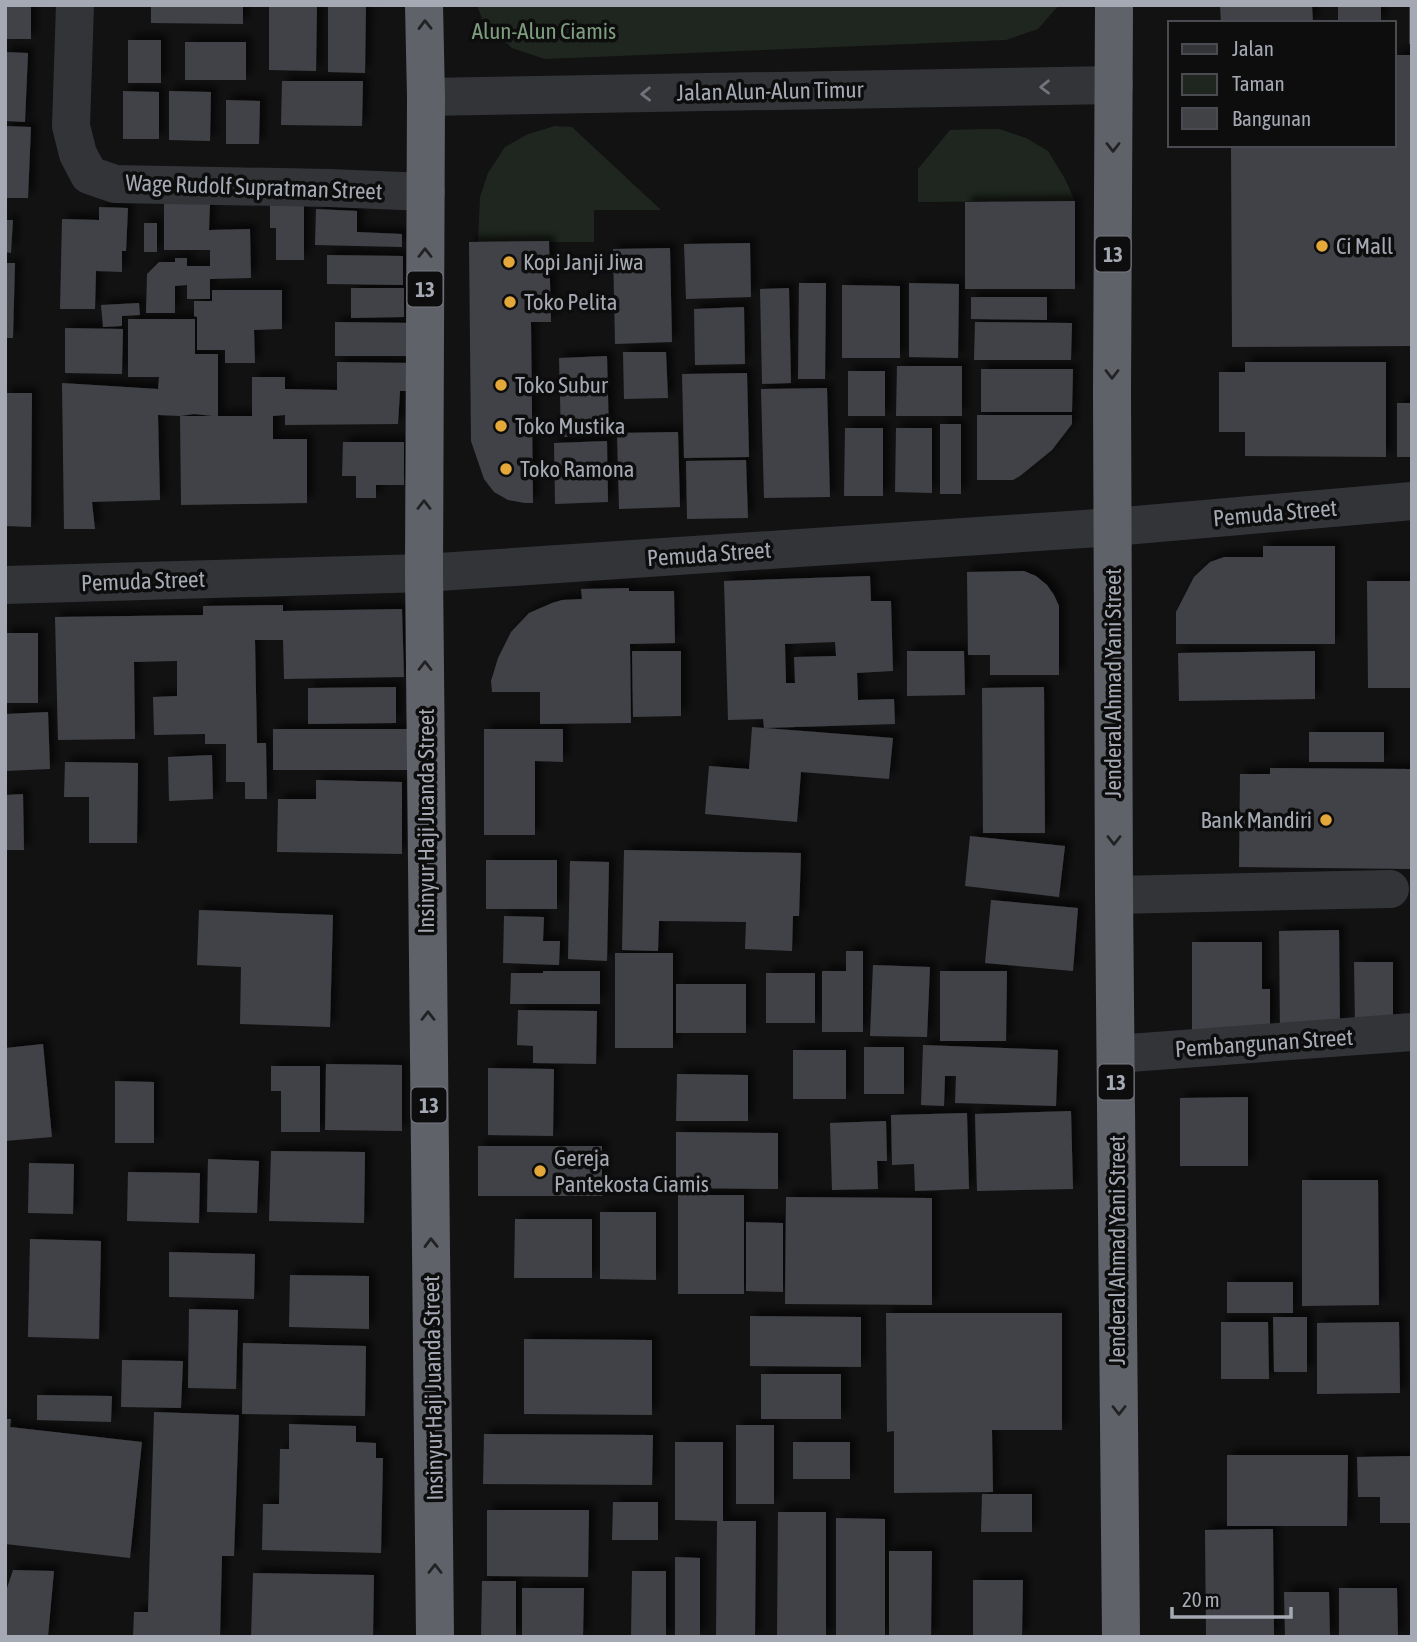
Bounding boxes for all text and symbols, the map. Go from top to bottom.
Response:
park label: Alun-Alun Ciamis [472,18,616,44]
one-way arrow [417,19,432,30]
legend [1168,21,1396,147]
text: Jalan [1232,36,1274,60]
text: Taman [1232,71,1285,95]
street label: Jalan Alun-Alun Timur [676,76,865,106]
one-way arrow [1040,79,1051,94]
one-way arrow [641,86,652,101]
text: Bangunan [1232,106,1311,130]
one-way arrow [1105,142,1121,153]
street label: Wage Rudolf Supratman Street [125,170,383,204]
place label: Ci Mall [1336,233,1393,259]
road number: 13 [1096,236,1130,272]
marker: Ci Mall [1314,238,1330,254]
one-way arrow [417,247,433,257]
place label: Kopi Janji Jiwa [523,249,644,275]
marker: Kopi Janji Jiwa [501,254,517,270]
road number: 13 [408,272,442,306]
place label: Toko Pelita [524,289,617,315]
marker: Toko Pelita [502,294,518,310]
one-way arrow [1104,370,1120,380]
place label: Toko Subur [515,372,609,398]
marker: Toko Subur [493,377,509,393]
place label: Toko Mustika [515,413,626,439]
marker: Toko Mustika [493,418,509,434]
place label: Toko Ramona [520,456,635,482]
marker: Toko Ramona [498,461,514,477]
street label: Pemuda Street [1212,495,1338,531]
one-way arrow [416,499,432,509]
street label: Pemuda Street [646,537,772,571]
street label: Pemuda Street [80,566,206,596]
street label: Jenderal Ahmad Yani Street [1100,568,1126,798]
one-way arrow [417,660,433,670]
street label: Insinyur Haji Juanda Street [413,708,439,934]
place label: Bank Mandiri [1200,807,1312,833]
marker: Bank Mandiri [1318,812,1334,828]
one-way arrow [1106,835,1122,846]
one-way arrow [420,1010,436,1020]
street label: Pembangunan Street [1174,1024,1354,1062]
road number: 13 [1098,1064,1134,1100]
road number: 13 [412,1088,446,1122]
street label: Jenderal Ahmad Yani Street [1104,1135,1130,1365]
place label: Gereja Pantekosta Ciamis [554,1145,709,1197]
marker: Gereja Pantekosta Ciamis [532,1163,548,1179]
one-way arrow [423,1237,439,1248]
street label: Insinyur Haji Juanda Street [418,1275,448,1501]
one-way arrow [1111,1405,1126,1416]
one-way arrow [427,1563,442,1574]
scale bar [1172,1576,1291,1620]
text: 20 m [1182,1587,1220,1611]

